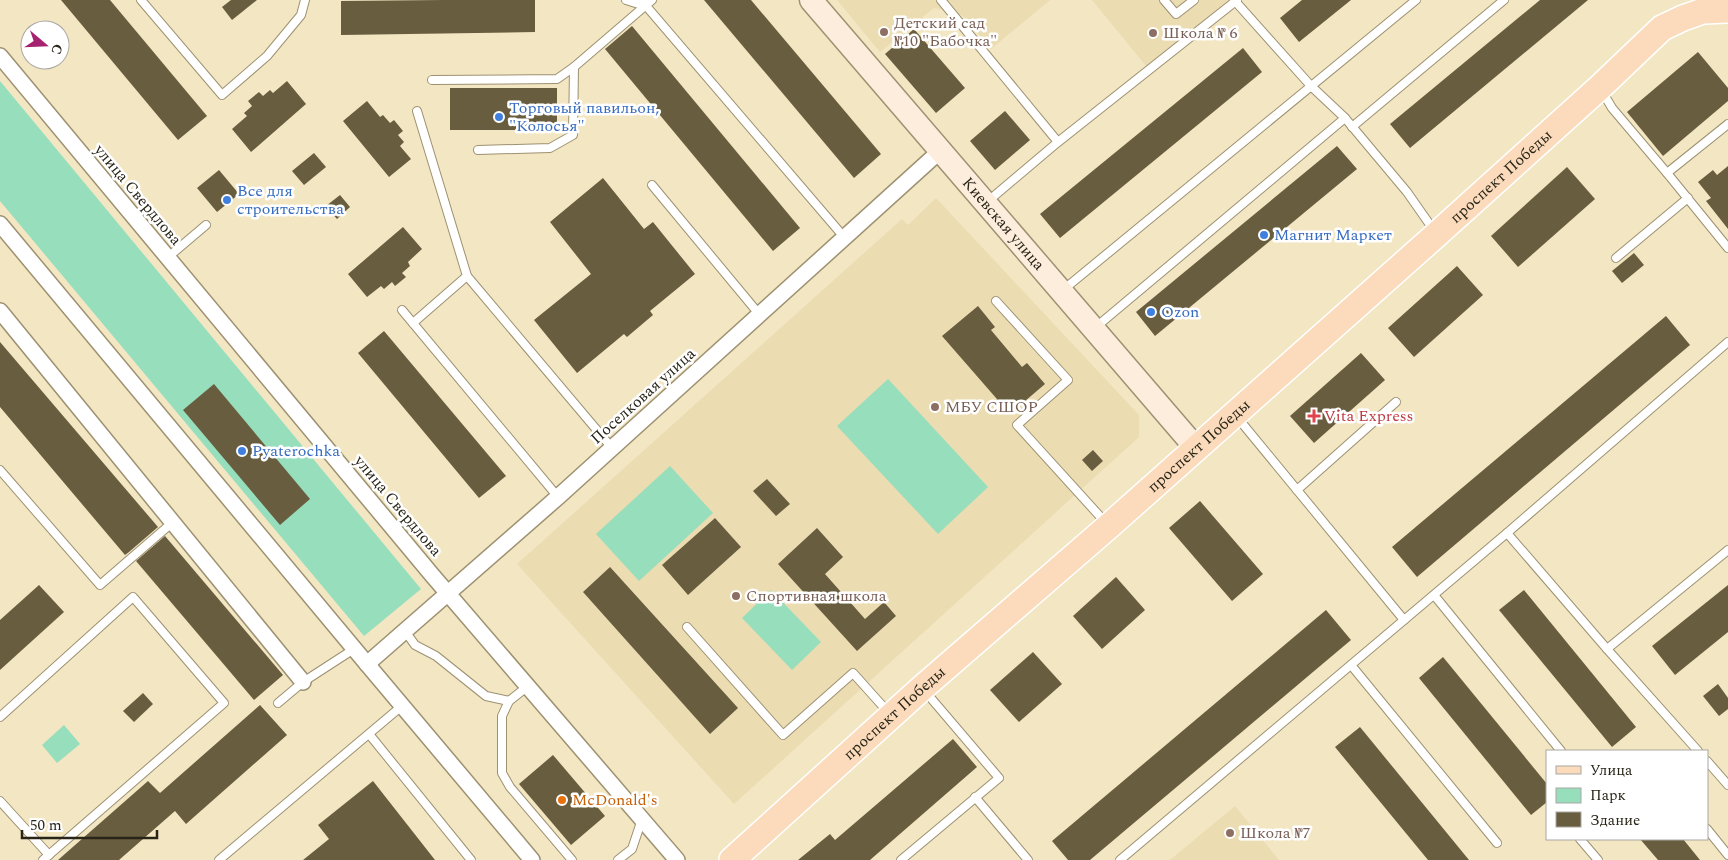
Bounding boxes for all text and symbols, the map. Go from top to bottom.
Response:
place label: Детский сад №10 "Бабочка" [894,11,997,53]
north arrow [20,20,70,70]
place label: Школа № 6 [1163,21,1238,45]
marker: Детский сад №10 "Бабочка" [878,26,890,38]
marker: Школа № 6 [1147,27,1159,39]
text: С [45,41,68,57]
place label: Торговый павильон, "Колосья" [509,96,659,138]
marker: Торговый павильон, "Колосья" [493,111,505,123]
street label: проспект Победы [1444,123,1558,229]
street label: улица Свердлова [88,138,188,251]
street label: Киевская улица [956,172,1051,276]
place label: Все для строительства [237,179,344,221]
marker: Все для строительства [221,194,233,206]
place label: Магнит Маркет [1274,223,1392,247]
marker: Магнит Маркет [1258,229,1270,241]
place label: Ozon [1161,300,1199,324]
marker: Ozon [1145,306,1157,318]
street label: Поселковая улица [585,342,701,450]
street label: проспект Победы [1142,393,1256,498]
place label: МБУ СШОР [945,395,1038,419]
marker: МБУ СШОР [929,401,941,413]
place label: Vita Express [1324,404,1414,428]
marker: Vita Express [1308,410,1320,422]
place label: Pyaterochka [252,439,340,463]
marker: Pyaterochka [236,445,248,457]
street label: улица Свердлова [348,449,448,562]
place label: Спортивная школа [746,584,887,608]
marker: Спортивная школа [730,590,742,602]
street label: проспект Победы [838,660,951,766]
legend [1546,750,1708,840]
text: Улица [1590,759,1633,782]
text: Парк [1590,784,1626,807]
place label: McDonald's [572,788,658,812]
marker: McDonald's [556,794,568,806]
scale bar [22,808,158,840]
text: Здание [1590,809,1640,832]
text: 50 m [30,814,62,837]
place label: Школа №7 [1240,821,1311,845]
marker: Школа №7 [1224,827,1236,839]

